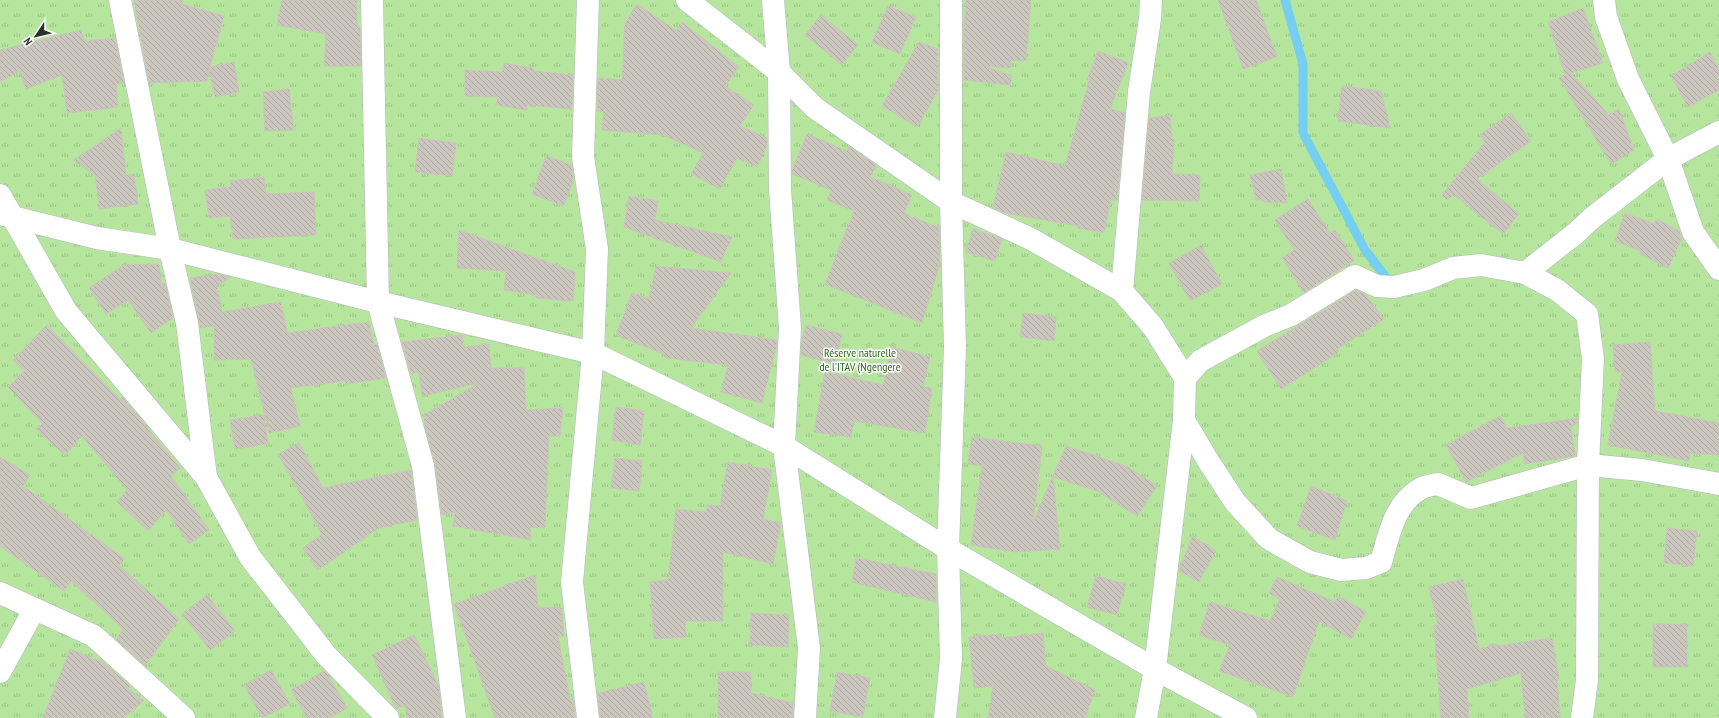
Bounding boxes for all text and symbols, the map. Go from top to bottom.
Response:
north arrow [16,16,56,56]
text: N [20,35,35,48]
park label: Réserve naturelle de l'ITAV (Ngengere [819,345,901,374]

